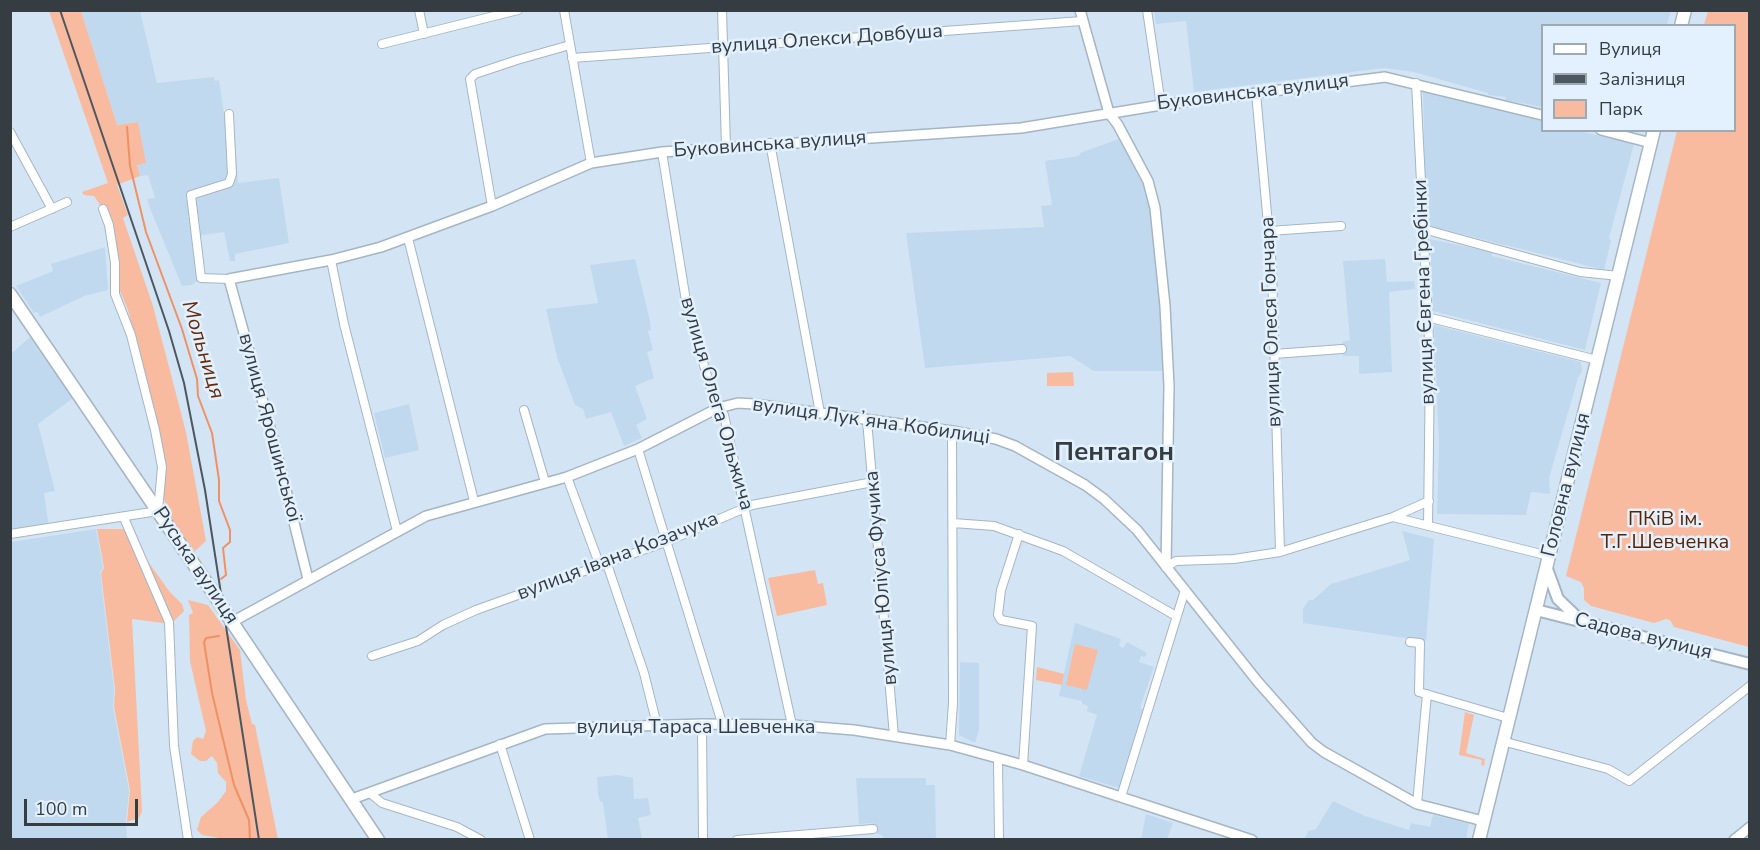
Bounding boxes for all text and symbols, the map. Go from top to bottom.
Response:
street label: вулиця Олекси Довбуша [710,20,944,60]
legend [1541,24,1736,132]
text: Вулиця [1599,37,1661,61]
text: Залізниця [1599,67,1685,91]
street label: Буковинська вулиця [1156,69,1350,117]
text: Парк [1599,97,1642,121]
street label: Буковинська вулиця [673,126,867,164]
street label: вулиця Євгена Гребінки [1409,179,1441,405]
street label: вулиця Олеся Гончара [1256,216,1288,428]
street label: вулиця Олега Ольжича [674,295,758,513]
water label: Мольниця [175,298,229,402]
street label: вулиця Ярошинської [232,331,306,525]
street label: вулиця Лукʼяна Кобилиці [751,393,991,451]
street label: Головна вулиця [1537,410,1597,560]
district label: Пентагон [1054,438,1174,470]
street label: вулиця Юліуса Фучика [861,470,903,686]
street label: Руська вулиця [147,503,243,629]
street label: вулиця Івана Козачука [514,507,722,607]
park label: ПКіВ ім. Т.Г.Шевченка [1601,508,1729,555]
street label: Садова вулиця [1572,608,1714,666]
street label: вулиця Тараса Шевченка [577,716,815,740]
scale bar [27,787,141,825]
text: 100 m [35,797,87,821]

